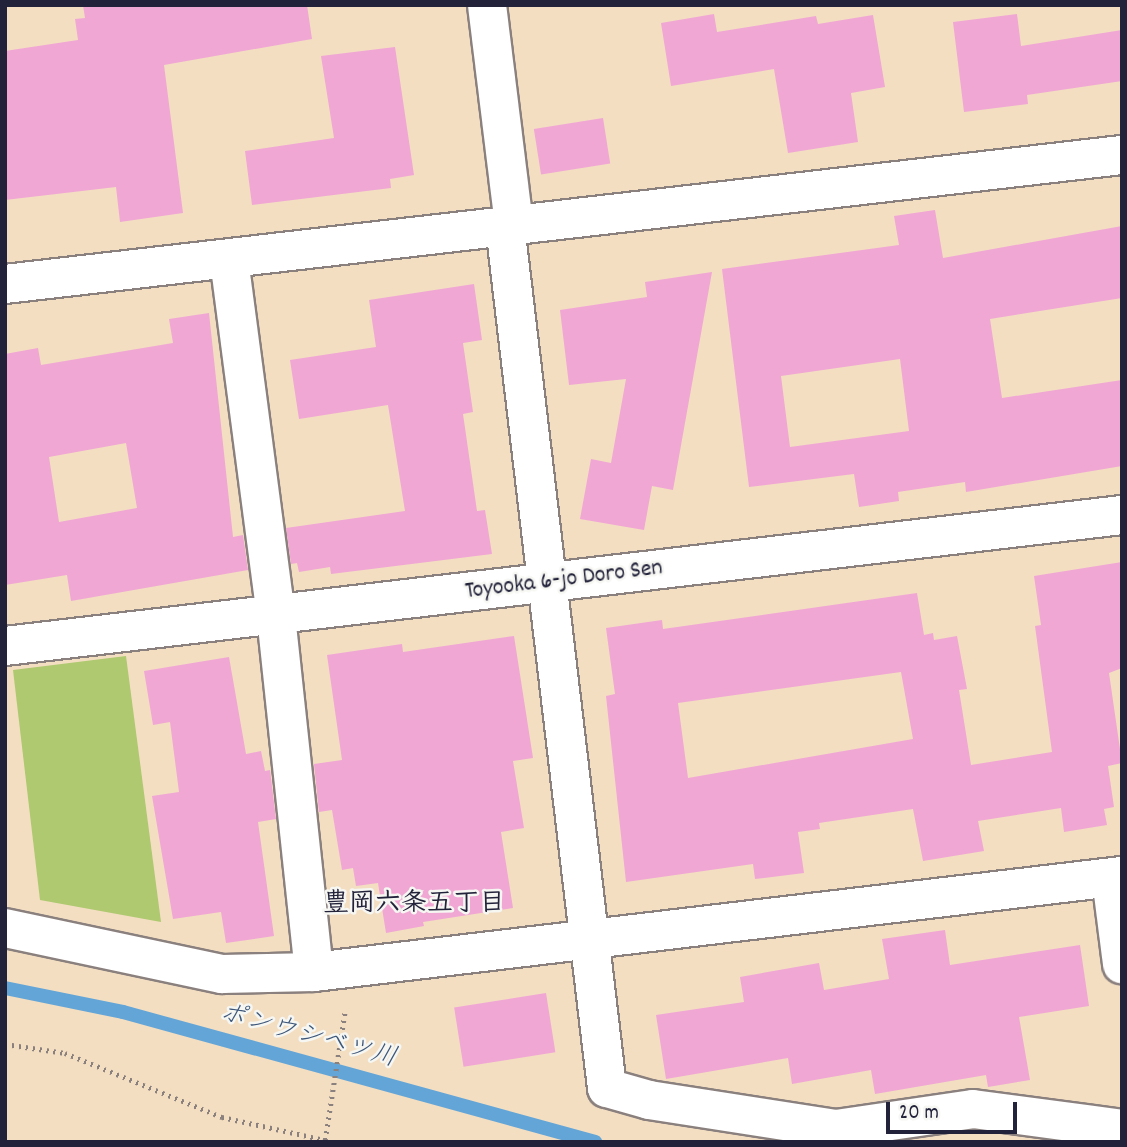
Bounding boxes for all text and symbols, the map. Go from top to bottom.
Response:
street label: Toyooka 6-jo Doro Sen [464,555,664,607]
district label: 豊岡六条五丁目 [323,889,505,921]
water label: ポンウシベツ川 [216,998,400,1076]
scale bar [889,1088,1020,1132]
text: 20 m [899,1099,939,1129]

